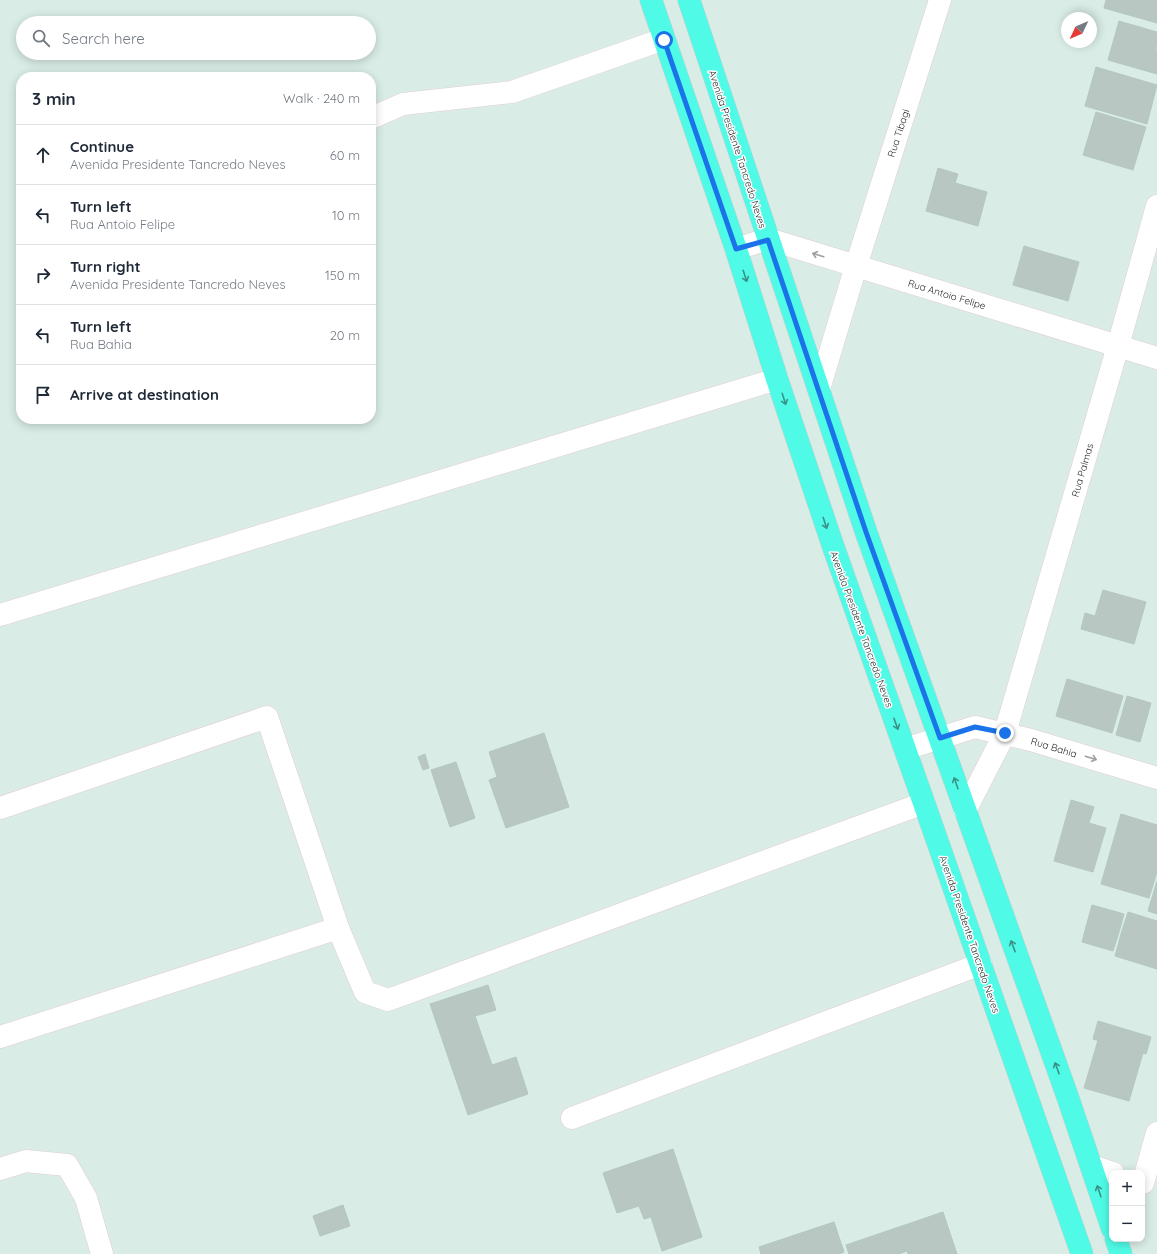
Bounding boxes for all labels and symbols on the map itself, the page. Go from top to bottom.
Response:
north arrow [1061,12,1097,48]
route start [655,31,673,49]
street label: Avenida Presidente Tancredo Neves [706,68,769,230]
street label: Rua Tibagi [885,107,912,159]
one-way arrow [812,251,825,258]
one-way arrow [741,269,749,281]
street label: Rua Antoio Felipe [906,276,988,313]
one-way arrow [781,393,788,406]
street label: Rua Palmas [1069,442,1096,498]
one-way arrow [822,516,829,529]
street label: Avenida Presidente Tancredo Neves [827,549,896,710]
one-way arrow [893,718,901,730]
route end [996,724,1014,742]
street label: Rua Bahia [1029,734,1078,761]
one-way arrow [1084,755,1097,762]
one-way arrow [951,778,959,790]
street label: Avenida Presidente Tancredo Neves [936,854,1003,1015]
one-way arrow [1009,940,1017,952]
one-way arrow [1053,1062,1060,1075]
one-way arrow [1095,1185,1103,1197]

